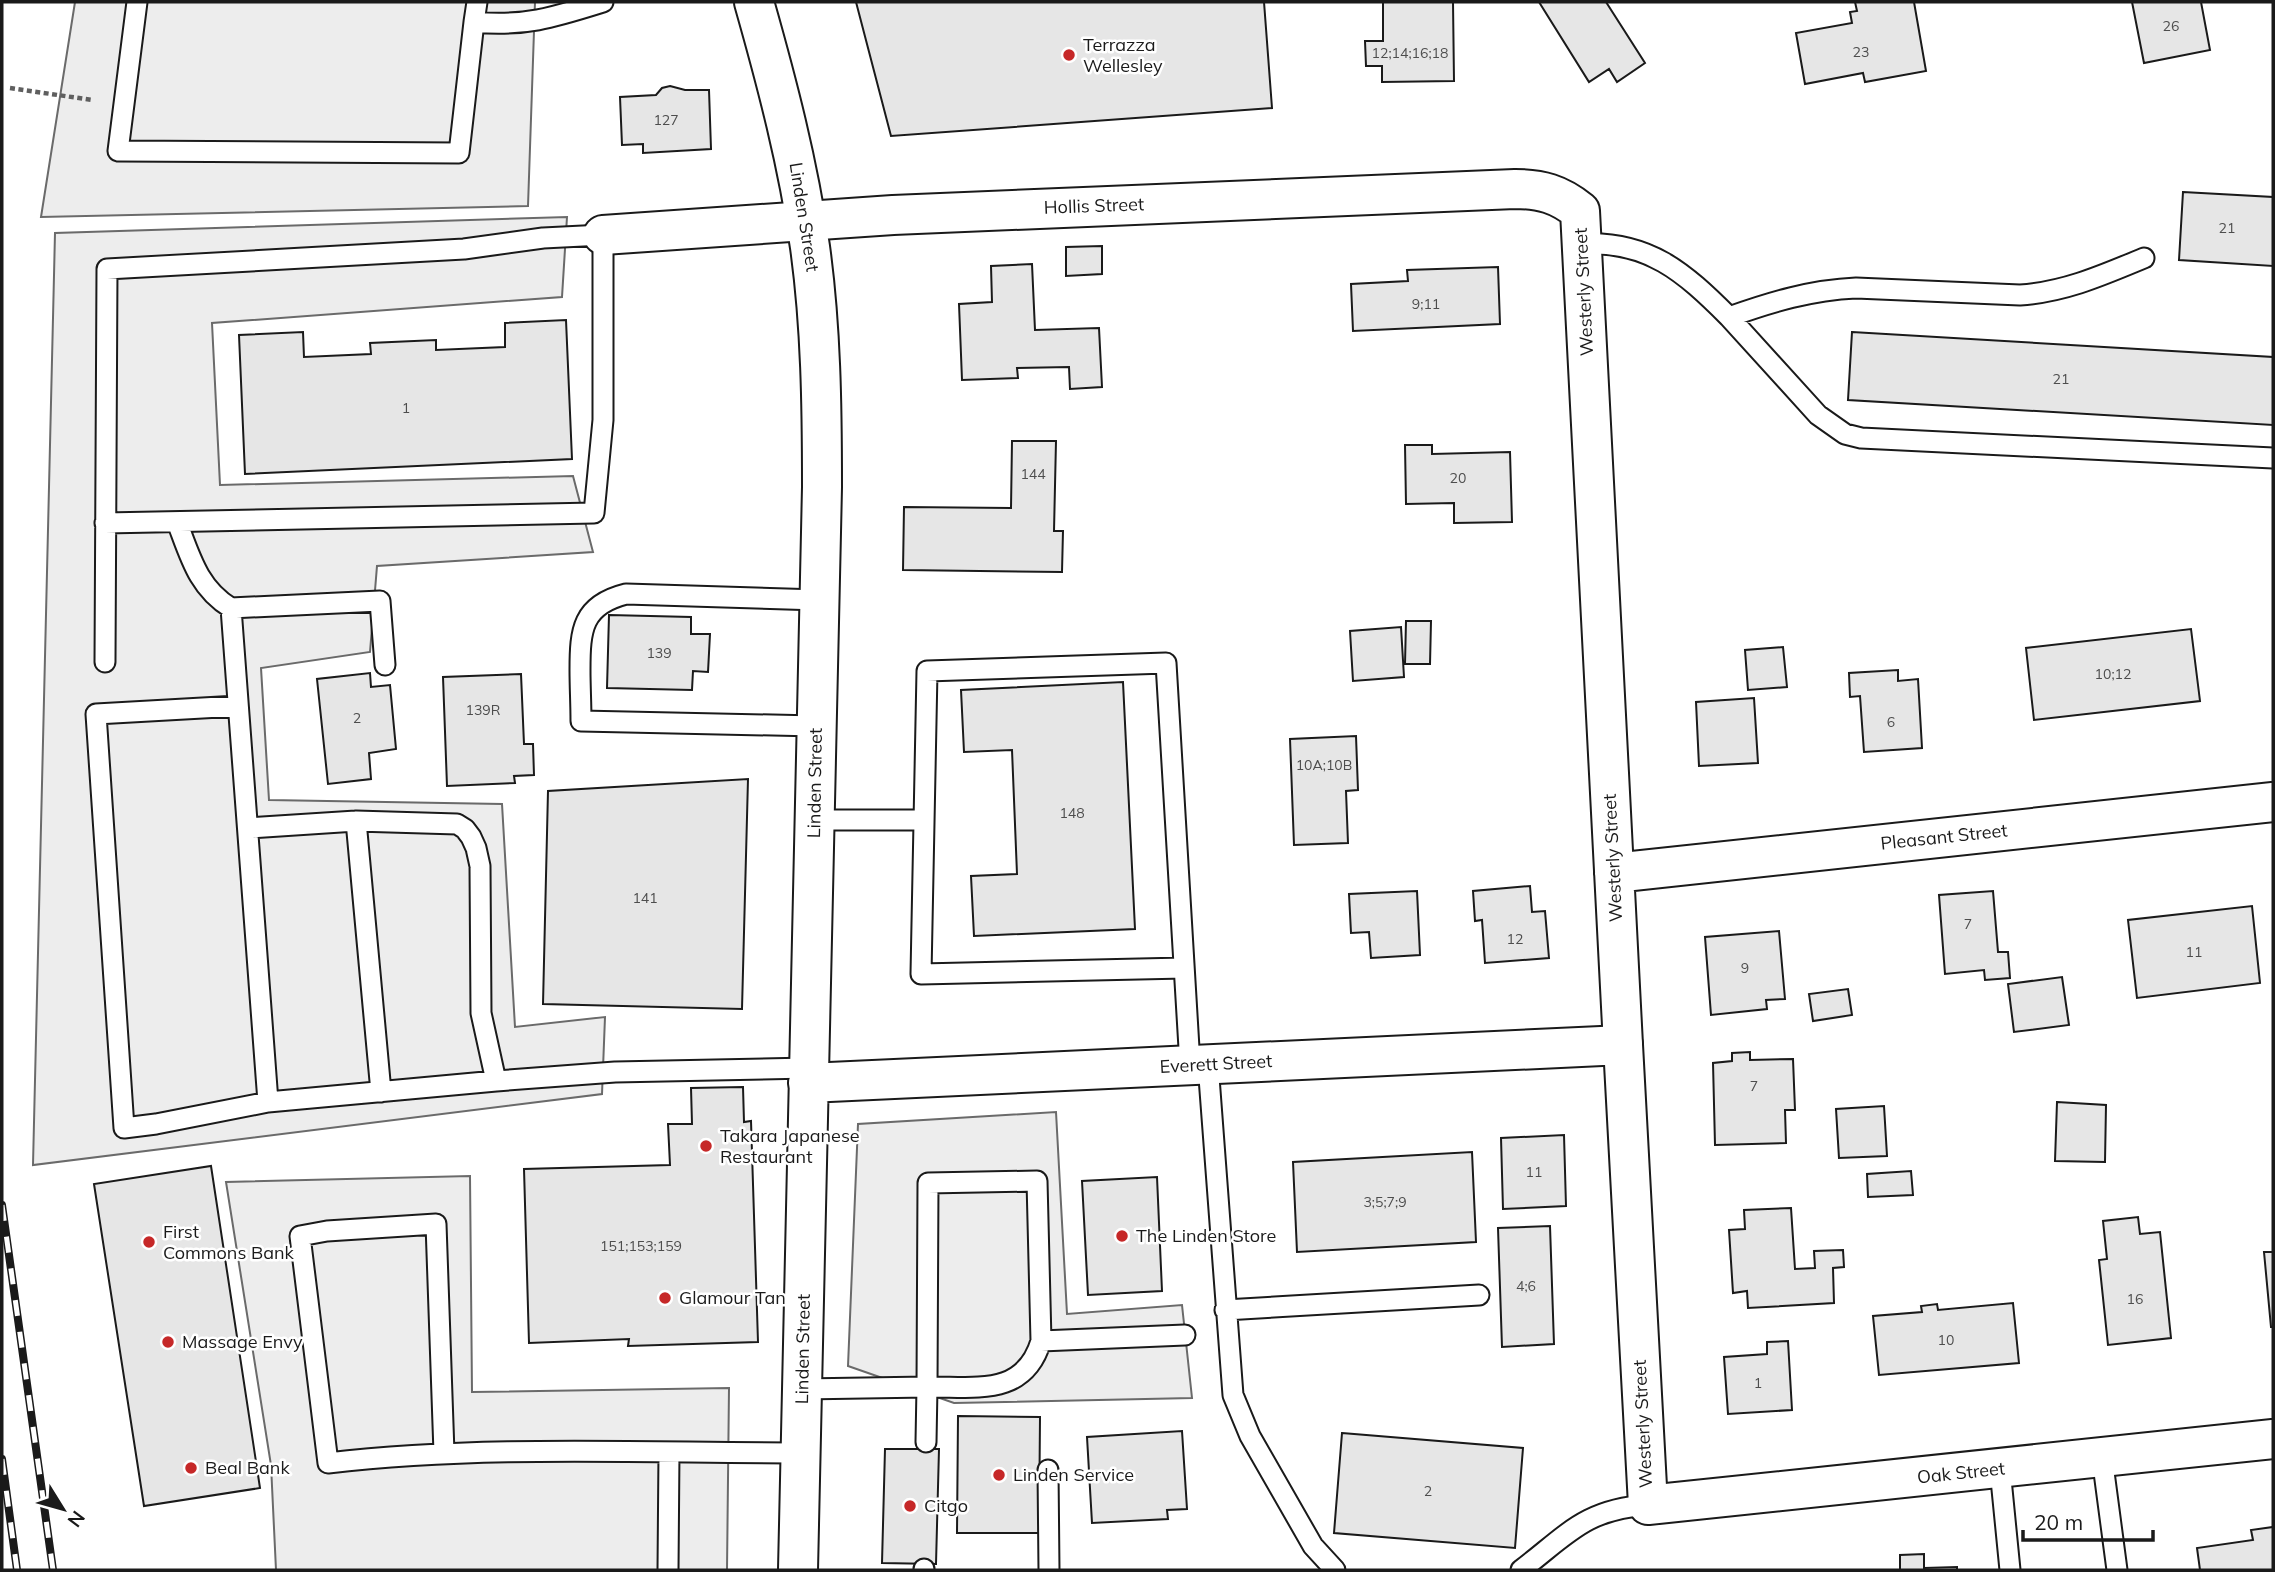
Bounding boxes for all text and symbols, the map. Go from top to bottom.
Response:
house number: 26 [2163,17,2179,35]
place label: Terrazza Wellesley [1083,33,1163,77]
house number: 23 [1853,43,1869,61]
house number: 12;14;16;18 [1372,44,1448,62]
marker: Terrazza Wellesley [1061,47,1077,63]
house number: 127 [653,111,679,129]
street label: Linden Street [785,161,824,273]
street label: Hollis Street [1043,192,1145,219]
house number: 21 [2219,219,2235,237]
street label: Westerly Street [1569,227,1598,357]
house number: 9;11 [1412,295,1440,313]
house number: 21 [2053,370,2069,388]
house number: 1 [402,399,410,417]
house number: 144 [1020,465,1046,483]
house number: 20 [1450,469,1466,487]
house number: 139 [646,644,672,662]
house number: 10;12 [2095,665,2131,683]
house number: 139R [466,701,501,719]
house number: 2 [353,709,361,727]
house number: 6 [1887,713,1895,731]
street label: Linden Street [802,728,827,838]
house number: 10A;10B [1296,756,1352,774]
street label: Westerly Street [1598,793,1627,923]
house number: 148 [1059,804,1085,822]
street label: Pleasant Street [1879,818,2009,855]
house number: 141 [632,889,658,907]
house number: 7 [1964,915,1972,933]
house number: 12 [1507,930,1523,948]
house number: 11 [2186,943,2202,961]
house number: 9 [1741,959,1749,977]
street label: Everett Street [1159,1049,1273,1078]
house number: 7 [1750,1077,1758,1095]
place label: Takara Japanese Restaurant [720,1124,860,1168]
marker: Takara Japanese Restaurant [698,1138,714,1154]
house number: 11 [1526,1163,1542,1181]
house number: 3;5;7;9 [1363,1193,1407,1211]
place label: First Commons Bank [163,1220,295,1264]
place label: The Linden Store [1136,1224,1276,1247]
marker: The Linden Store [1114,1228,1130,1244]
marker: First Commons Bank [141,1234,157,1250]
house number: 151;153;159 [600,1237,682,1255]
house number: 4;6 [1516,1277,1536,1295]
place label: Glamour Tan [679,1286,786,1309]
marker: Glamour Tan [657,1290,673,1306]
house number: 16 [2127,1290,2143,1308]
street label: Linden Street [790,1294,815,1404]
place label: Massage Envy [182,1330,303,1353]
house number: 10 [1938,1331,1954,1349]
marker: Massage Envy [160,1334,176,1350]
street label: Westerly Street [1628,1359,1657,1489]
house number: 1 [1754,1374,1762,1392]
place label: Beal Bank [205,1456,290,1479]
street label: Oak Street [1916,1456,2006,1489]
marker: Beal Bank [183,1460,199,1476]
place label: Linden Service [1013,1463,1134,1486]
marker: Linden Service [991,1467,1007,1483]
north arrow [28,1474,98,1544]
house number: 2 [1424,1482,1432,1500]
place label: Citgo [924,1494,968,1517]
marker: Citgo [902,1498,918,1514]
scale bar [2023,1498,2152,1542]
text: N [63,1506,90,1532]
text: 20 m [2034,1509,2083,1535]

